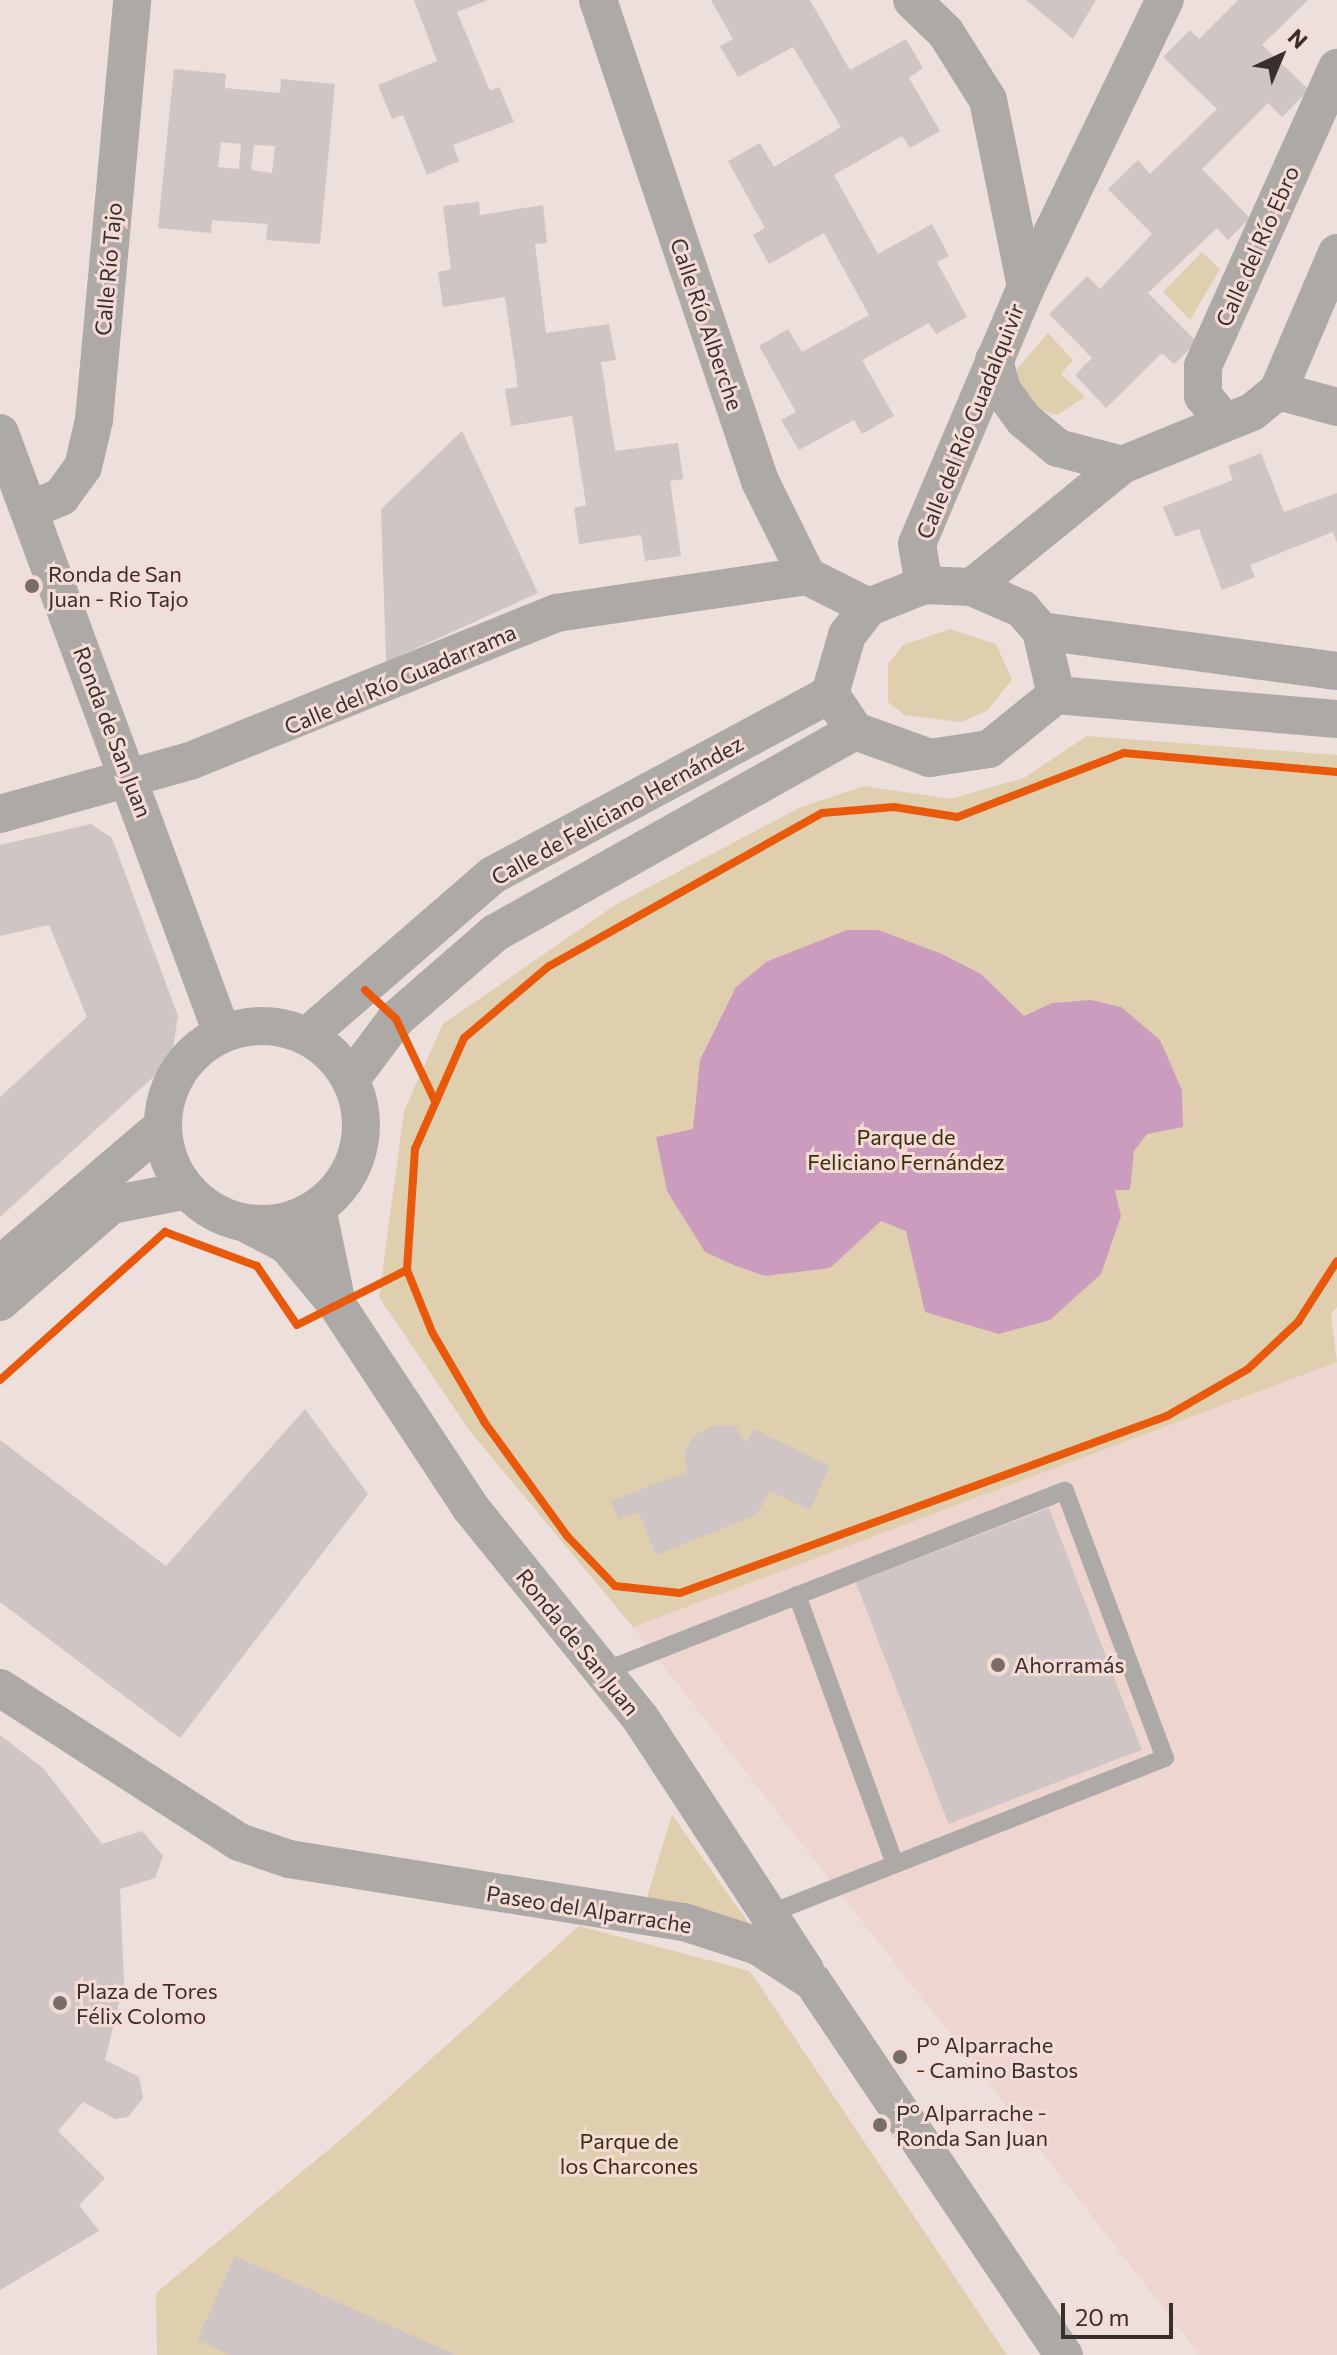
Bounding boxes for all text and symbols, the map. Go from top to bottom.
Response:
north arrow [1241,16,1321,96]
text: N [1283,23,1313,54]
street label: Calle del Río Ebro [1210,162,1304,330]
street label: Calle Río Tajo [89,201,127,337]
street label: Calle Río Alberche [665,235,749,413]
street label: Calle del Río Guadalquivir [911,299,1029,543]
place label: Ronda de San Juan - Rio Tajo [48,560,189,612]
marker: Ronda de San Juan - Rio Tajo [23,577,41,595]
street label: Calle del Río Guadarrama [280,618,520,740]
street label: Ronda de San Juan [68,643,158,821]
street label: Calle de Feliciano Hernández [486,730,748,890]
park label: Parque de Feliciano Fernández [807,1123,1005,1174]
street label: Ronda de San Juan [511,1563,645,1721]
place label: Ahorramás [1014,1652,1124,1678]
marker: Ahorramás [989,1656,1007,1674]
street label: Paseo del Alparrache [484,1880,694,1938]
place label: Plaza de Tores Félix Colomo [76,1977,218,2028]
marker: Plaza de Tores Félix Colomo [51,1994,69,2012]
place label: Pº Alparrache - Camino Bastos [916,2031,1078,2082]
marker: Pº Alparrache - Camino Bastos [891,2048,909,2066]
place label: Pº Alparrache - Ronda San Juan [896,2099,1048,2150]
marker: Pº Alparrache - Ronda San Juan [871,2116,889,2134]
park label: Parque de los Charcones [560,2127,698,2178]
scale bar [1065,2287,1177,2337]
text: 20 m [1075,2302,1129,2331]

